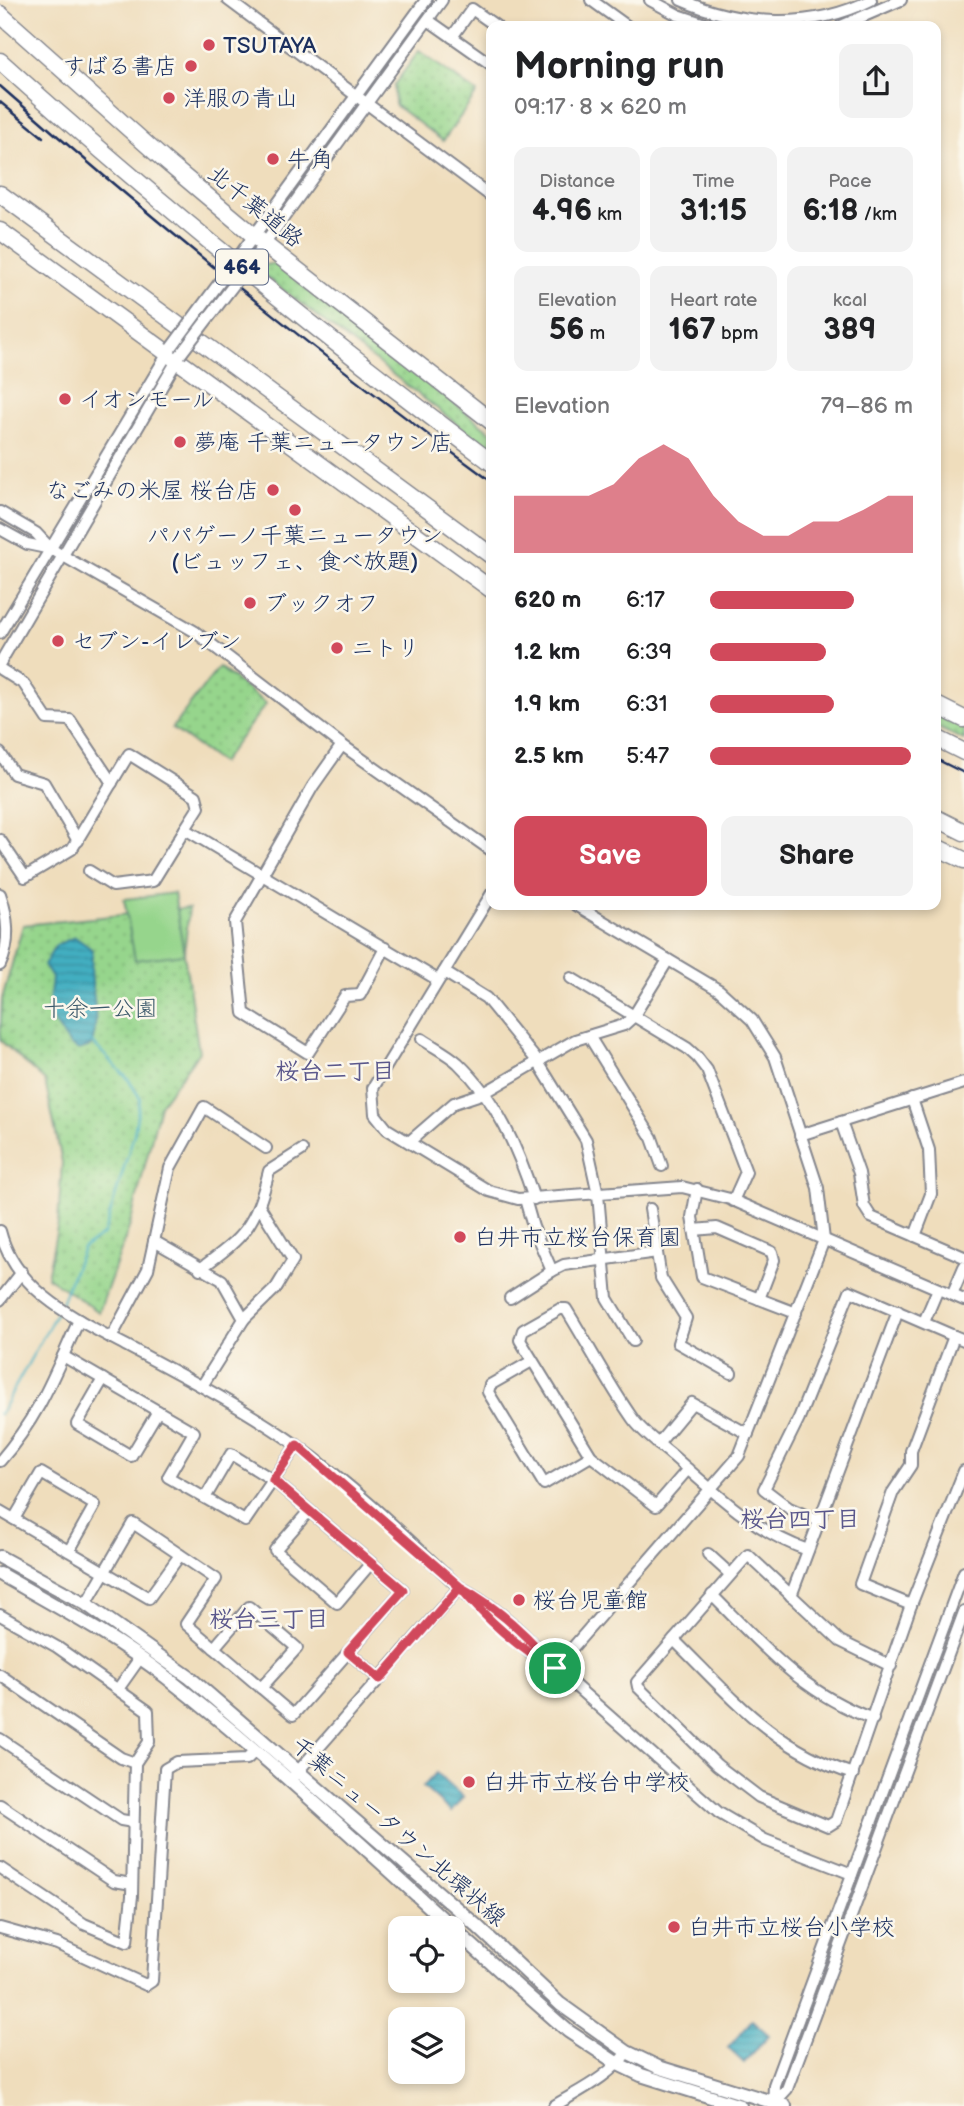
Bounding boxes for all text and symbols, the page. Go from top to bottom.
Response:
place label: TSUTAYA [223,32,317,60]
marker: TSUTAYA [201,37,217,53]
text: Morning run [514,44,725,89]
button: share [839,44,913,118]
place label: すばる書店 [62,53,177,81]
marker: すばる書店 [183,58,199,74]
place label: 洋服の青山 [183,85,298,113]
marker: 洋服の青山 [161,90,177,106]
text: 09:17 · 8 × 620 m [514,93,687,121]
place label: 牛角 [287,146,333,174]
marker: 牛角 [265,151,281,167]
street label: 北千葉道路 [202,160,309,254]
text: Distance [539,170,615,193]
text: Time [692,170,735,193]
text: Pace [828,170,871,193]
text: 4.96 [532,193,592,229]
text: 31:15 [680,193,747,229]
text: 6:18 [802,193,858,229]
text: km [592,203,622,226]
text: /km [858,203,897,226]
road number: 464 [216,250,268,284]
text: Elevation [538,289,617,312]
text: Heart rate [670,289,757,312]
text: kcal [833,289,867,312]
text: 56 [549,312,584,348]
text: 167 [669,312,716,348]
text: 389 [823,312,876,348]
text: m [584,322,605,345]
text: bpm [716,322,758,345]
place label: イオンモール [79,386,215,414]
marker: イオンモール [57,391,73,407]
text: Elevation [514,392,610,420]
text: 79–86 m [821,392,913,420]
place label: 夢庵 千葉ニュータウン店 [194,429,453,457]
marker: 夢庵 千葉ニュータウン店 [172,434,188,450]
place label: なごみの米屋 桜台店 [46,477,259,505]
marker: なごみの米屋 桜台店 [265,482,281,498]
marker: パパゲーノ千葉ニュータウン (ビュッフェ、食べ放題) [287,502,303,518]
place label: パパゲーノ千葉ニュータウン (ビュッフェ、食べ放題) [147,522,443,576]
text: 620 m [514,586,581,614]
text: 6:17 [626,586,665,614]
place label: ブックオフ [264,590,379,618]
marker: ブックオフ [242,595,258,611]
place label: セブン-イレブン [72,628,241,656]
marker: セブン-イレブン [50,633,66,649]
place label: ニトリ [351,635,420,663]
text: 1.2 km [514,638,580,666]
text: 6:39 [626,638,672,666]
marker: ニトリ [329,640,345,656]
text: 1.9 km [514,690,580,718]
text: 6:31 [626,690,668,718]
text: 2.5 km [514,742,584,770]
text: 5:47 [626,742,669,770]
button: Save [514,816,707,896]
button: Share [721,816,913,896]
park label: 十余一公園 [43,995,158,1023]
district label: 桜台二丁目 [275,1057,395,1086]
place label: 白井市立桜台保育園 [474,1224,681,1252]
marker: 白井市立桜台保育園 [452,1229,468,1245]
district label: 桜台四丁目 [740,1505,860,1534]
place label: 桜台児童館 [533,1587,648,1615]
marker: 桜台児童館 [511,1592,527,1608]
district label: 桜台三丁目 [209,1605,329,1634]
pin [525,1638,585,1698]
icon: arrive [536,1649,574,1687]
street label: 千葉ニュータウン北環状線 [285,1731,512,1933]
place label: 白井市立桜台中学校 [483,1769,690,1797]
marker: 白井市立桜台中学校 [461,1774,477,1790]
place label: 白井市立桜台小学校 [688,1914,895,1942]
map controls [388,1916,465,2084]
button: locate [388,1916,465,1993]
marker: 白井市立桜台小学校 [666,1919,682,1935]
button: layers [388,2007,465,2084]

